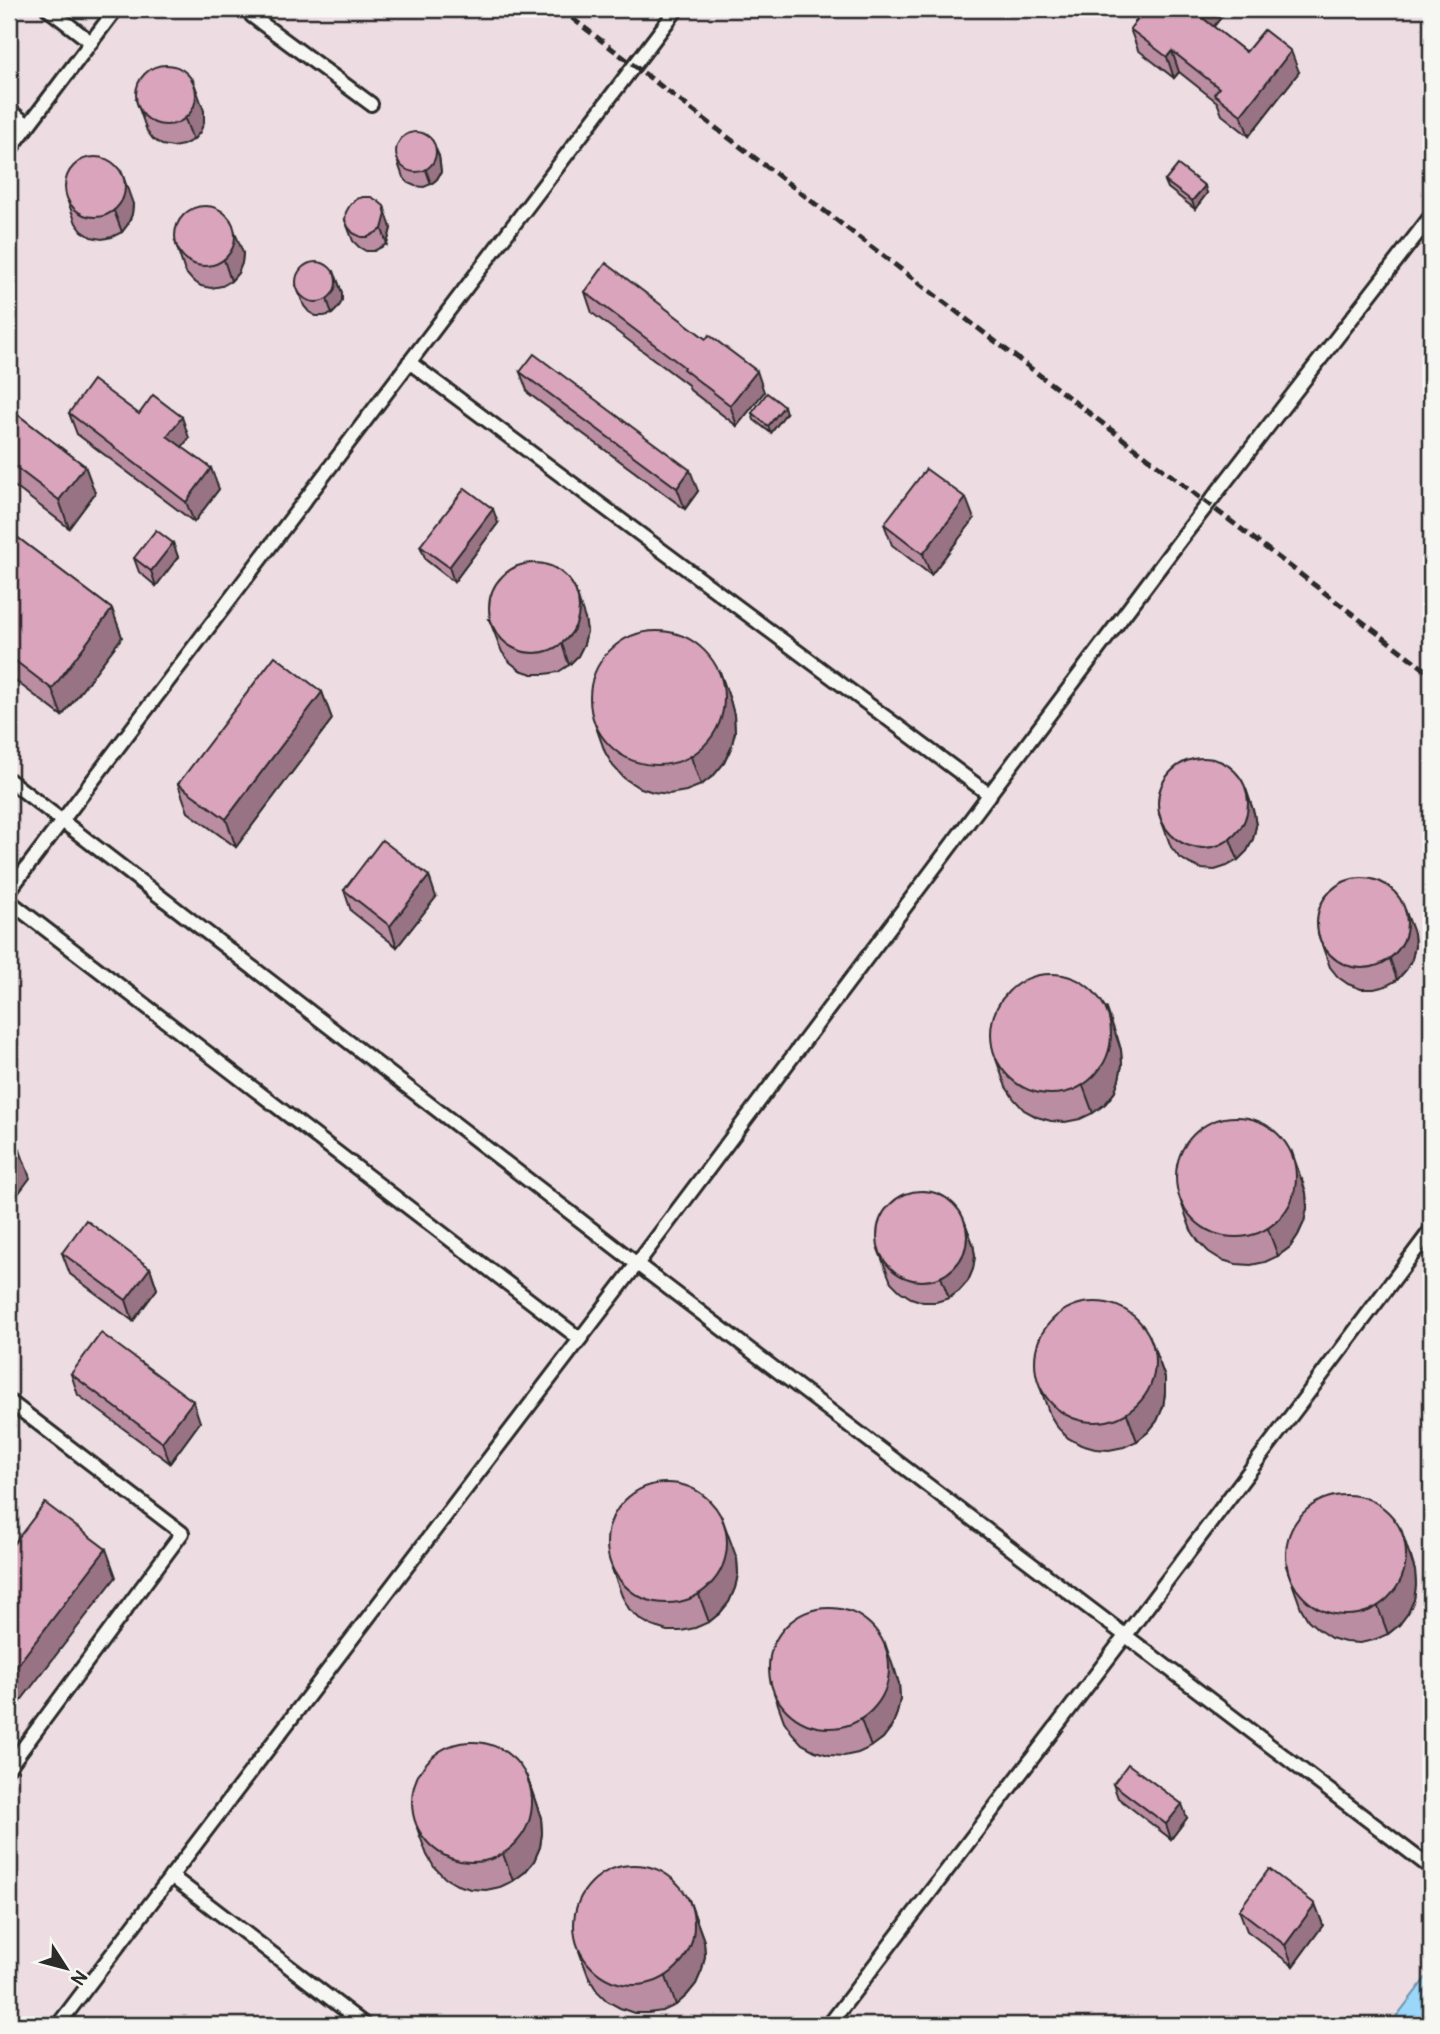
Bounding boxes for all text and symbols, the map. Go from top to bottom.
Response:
north arrow [32,1932,102,2002]
text: N [65,1965,92,1990]

